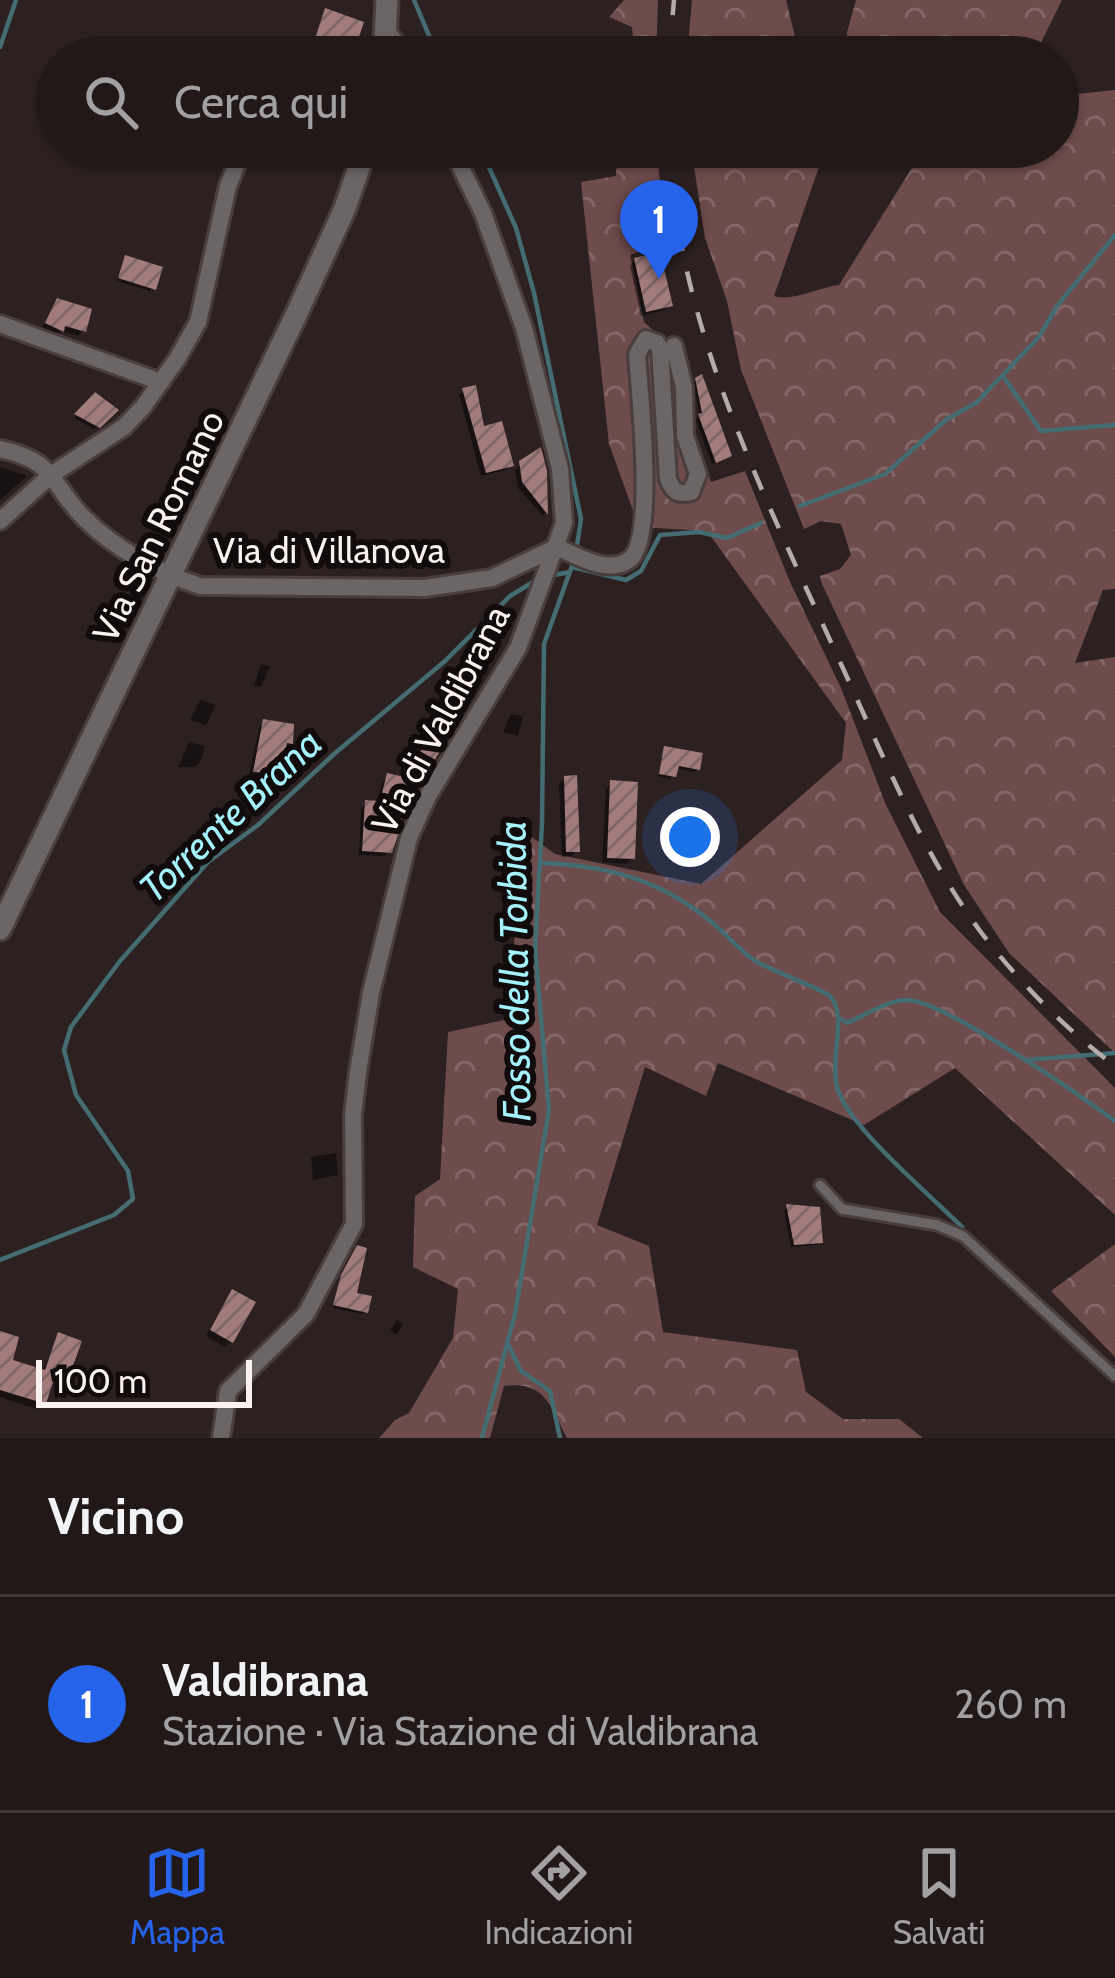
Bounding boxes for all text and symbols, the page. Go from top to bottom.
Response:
search box [36,36,1079,168]
icon: search [78,69,144,135]
text: Cerca qui [174,75,348,129]
pin: 1 [620,180,698,279]
street label: Via San Romano [83,403,233,649]
street label: Via di Villanova [213,528,445,572]
street label: Via di Valdibrana [361,598,519,840]
water label: Torrente Brana [129,718,331,912]
your location [660,807,720,867]
water label: Fosso della Torbida [487,820,541,1122]
scale bar [36,1354,252,1407]
text: 100 m [54,1361,147,1401]
text: Vicino [48,1485,184,1547]
text: Valdibrana [162,1653,369,1707]
text: 1 [80,1680,94,1728]
text: 260 m [954,1680,1067,1728]
text: Stazione · Via Stazione di Valdibrana [162,1707,758,1755]
tab: Mappa [130,1840,225,1952]
tab: Indicazioni [484,1840,633,1952]
tab: Salvati [893,1840,985,1952]

